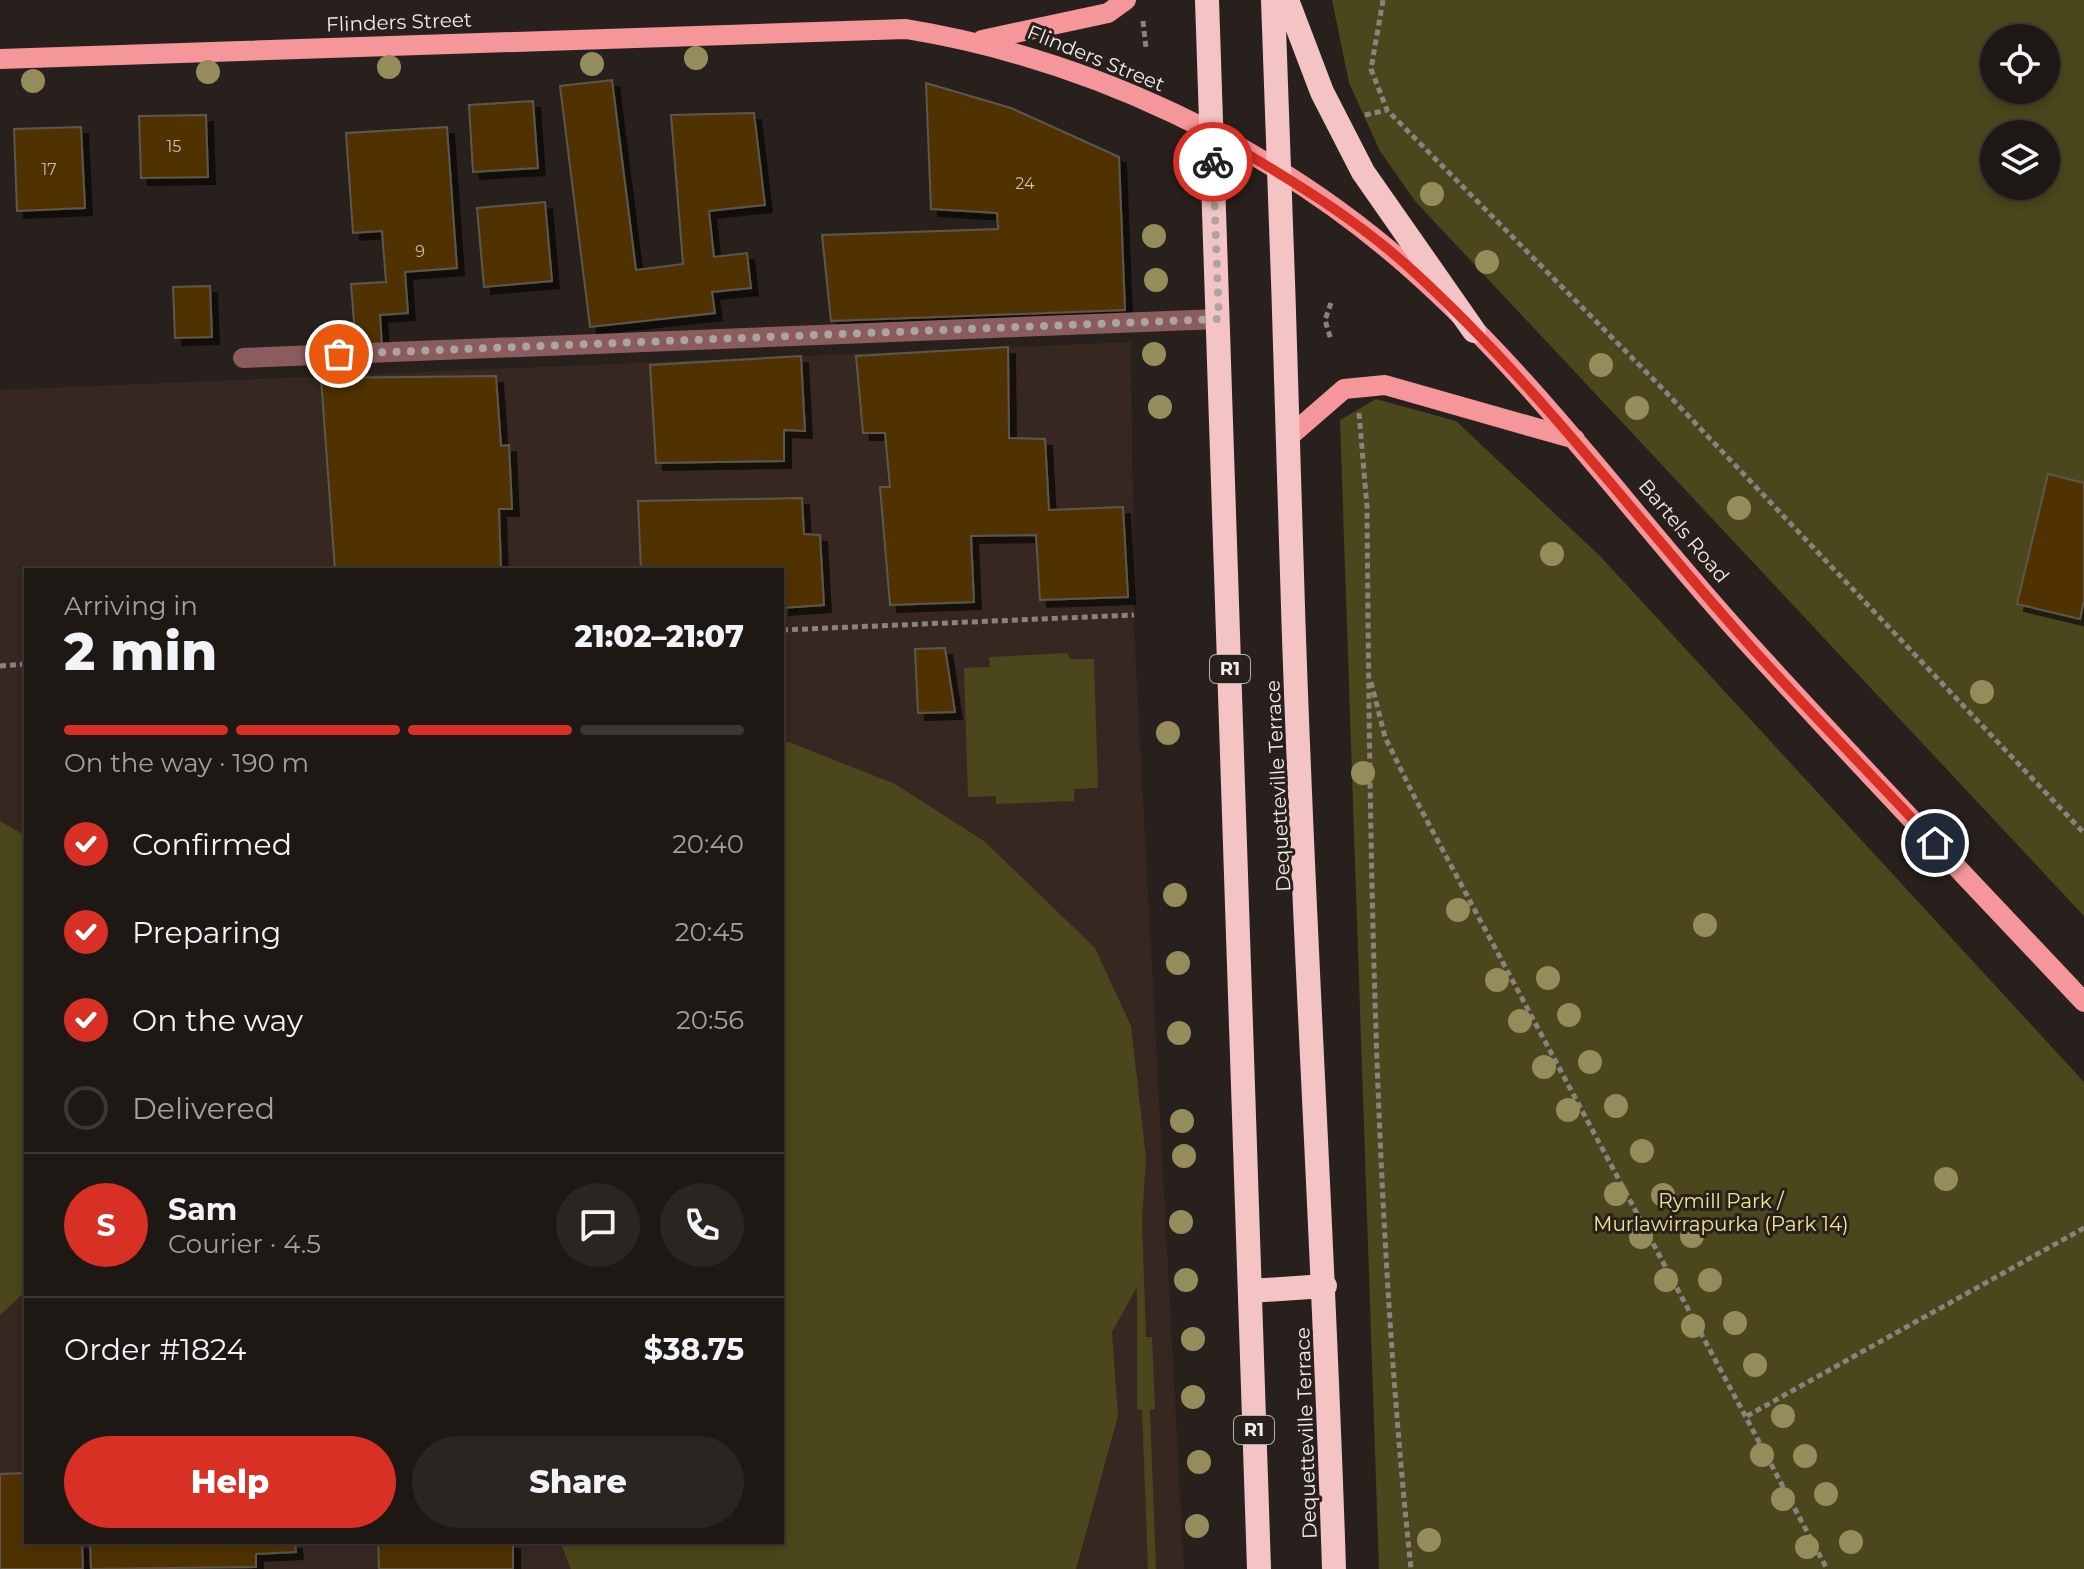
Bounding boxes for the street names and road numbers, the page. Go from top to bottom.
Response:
street label: Flinders Street [326,7,472,37]
street label: Flinders Street [1024,20,1168,96]
street label: Bartels Road [1634,474,1734,588]
road number: R1 [1210,655,1250,683]
street label: Dequetteville Terrace [1260,680,1296,892]
street label: Dequetteville Terrace [1290,1327,1322,1539]
road number: R1 [1234,1416,1274,1444]

